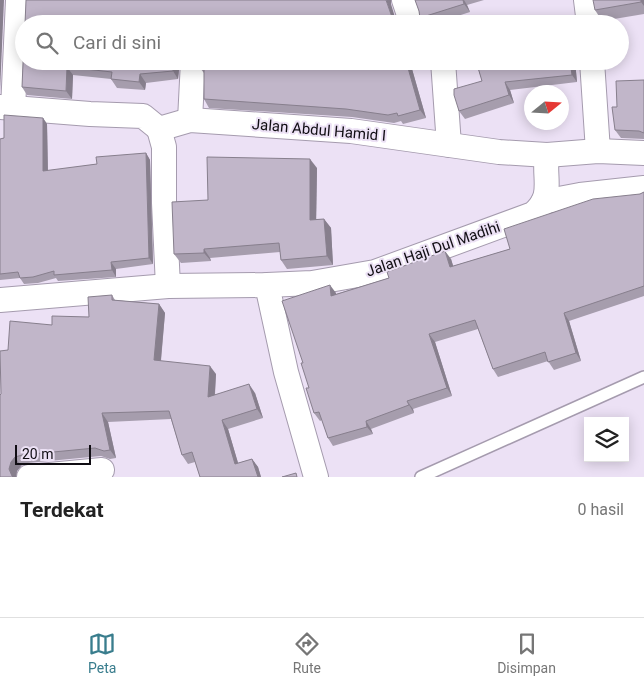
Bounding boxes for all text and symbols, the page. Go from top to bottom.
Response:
search box [15,15,629,70]
icon: search [33,29,61,57]
text: Cari di sini [73,31,161,54]
north arrow [524,85,569,130]
street label: Jalan Abdul Hamid I [251,115,387,145]
street label: Jalan Haji Dul Madihi [363,218,503,280]
map controls [584,417,629,462]
button: layers [584,417,629,462]
scale bar [15,442,91,465]
text: 20 m [22,446,54,462]
text: Terdekat [20,498,104,522]
text: 0 hasil [577,500,624,519]
tab: Peta [88,630,116,676]
tab: Rute [293,630,321,676]
tab: Disimpan [497,630,556,676]

